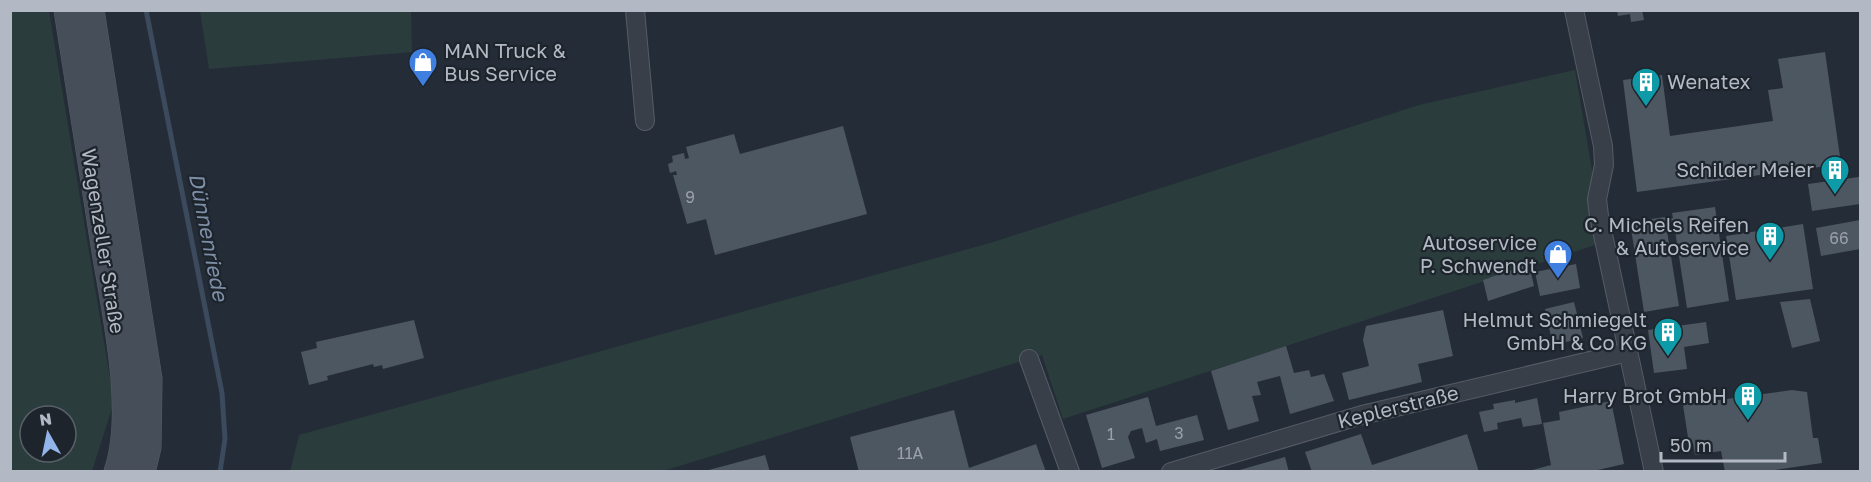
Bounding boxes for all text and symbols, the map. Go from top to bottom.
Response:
place label: MAN Truck & Bus Service [444,38,566,85]
shop icon: MAN Truck & Bus Service [407,46,439,88]
building icon: Wenatex [1630,66,1662,108]
place label: Wenatex [1667,69,1751,93]
street label: Wagenzeller Straße [77,147,130,335]
building icon: Schilder Meier [1819,154,1851,196]
place label: Schilder Meier [1676,157,1814,181]
water label: Dünnenriede [184,171,234,305]
house number: 9 [685,187,695,207]
place label: C. Michels Reifen & Autoservice [1584,212,1749,259]
building icon: C. Michels Reifen & Autoservice [1754,220,1786,262]
house number: 66 [1829,228,1849,248]
place label: Autoservice P. Schwendt [1420,230,1537,277]
shop icon: Autoservice P. Schwendt [1542,238,1574,280]
place label: Helmut Schmiegelt GmbH & Co KG [1462,307,1647,354]
building icon: Helmut Schmiegelt GmbH & Co KG [1652,316,1684,358]
street label: Keplerstraße [1335,379,1461,433]
building icon: Harry Brot GmbH [1732,380,1764,422]
place label: Harry Brot GmbH [1563,383,1727,407]
north arrow [18,404,78,464]
text: N [38,408,53,430]
house number: 3 [1174,423,1184,443]
house number: 1 [1107,424,1115,444]
scale bar [1661,425,1786,463]
text: 50 m [1670,434,1712,456]
house number: 11A [897,443,923,463]

